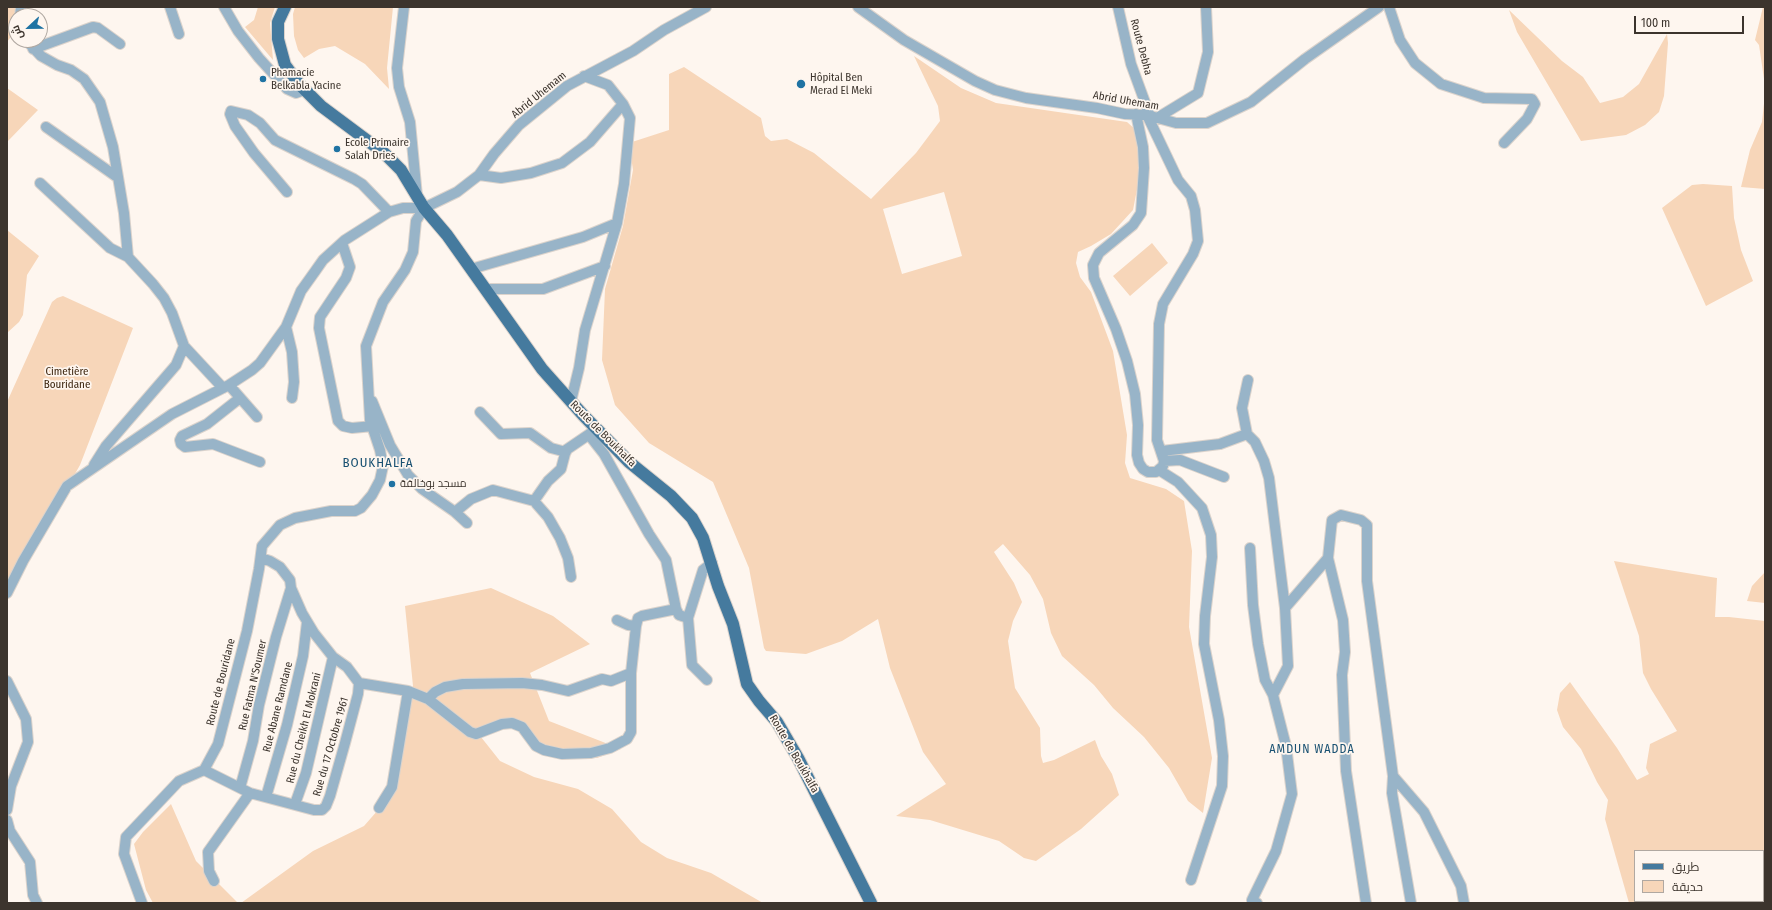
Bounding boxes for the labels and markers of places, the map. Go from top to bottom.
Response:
place label: Phamacie Belkabla Yacine [271,66,341,92]
place label: Hôpital Ben Merad El Meki [810,71,872,97]
marker: Phamacie Belkabla Yacine [258,74,268,84]
marker: Hôpital Ben Merad El Meki [795,78,807,90]
place label: Ecole Primaire Salah Dries [345,136,409,162]
marker: Ecole Primaire Salah Dries [332,144,342,154]
place label: مسجد بوخالفة [400,477,467,491]
marker: مسجد بوخالفة [387,479,397,489]

